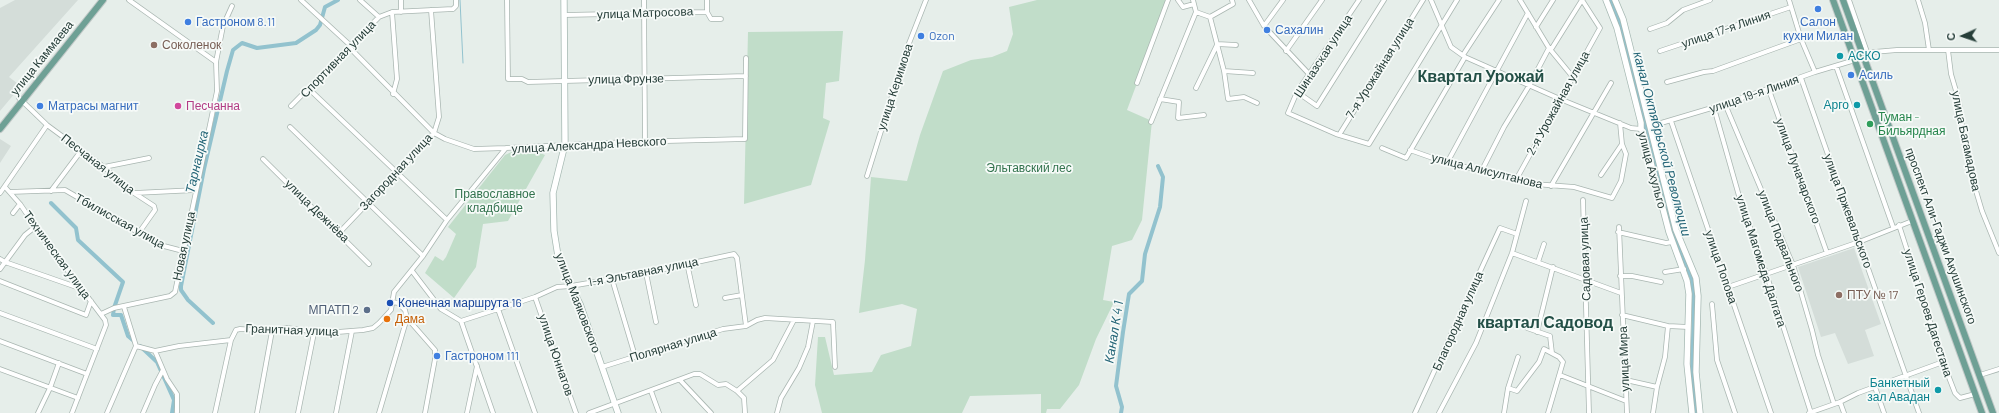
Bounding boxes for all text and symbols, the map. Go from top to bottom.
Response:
street label: улица Матросова [597,4,693,22]
marker: Салон кухни Милан [1813,4,1823,14]
street label: улица 17-я Линия [1680,7,1772,51]
street label: Шиназская улица [1291,12,1355,100]
place label: Гастроном 8.11 [196,15,275,29]
street label: 7-я Урожайная улица [1343,15,1417,121]
place label: Салон кухни Милан [1783,15,1853,43]
north arrow [1943,16,1983,56]
marker: Гастроном 8.11 [183,17,193,27]
street label: Спортивная улица [297,17,379,101]
street label: улица Каммаева [8,18,76,98]
place label: Сахалин [1275,23,1323,37]
marker: Сахалин [1262,25,1272,35]
place label: Ozon [929,29,955,43]
marker: Ozon [916,31,926,41]
text: С [1944,32,1957,41]
place label: Соколенок [162,38,221,52]
marker: Соколенок [149,40,159,50]
street label: улица Керимова [874,42,916,132]
street label: 2-я Урожайная улица [1523,48,1593,158]
place label: АСКО [1848,49,1881,63]
water label: канал Октябрьской Революции [1630,50,1694,238]
marker: АСКО [1835,51,1845,61]
district label: Квартал Урожай [1418,67,1544,87]
place label: Асиль [1859,68,1893,82]
marker: Асиль [1846,70,1856,80]
street label: улица Фрунзе [588,71,664,87]
street label: улица 19-я Линия [1707,72,1801,116]
street label: улица Багамадова [1948,90,1984,192]
place label: Арго [1824,98,1849,112]
place label: Матрасы магнит [48,99,139,113]
place label: Песчанна [186,99,240,113]
marker: Арго [1852,100,1862,110]
marker: Матрасы магнит [35,101,45,111]
marker: Песчанна [173,101,183,111]
place label: Туман - Бильярдная [1878,110,1946,138]
street label: улица Луначарского [1772,116,1824,226]
marker: Туман - Бильярдная [1865,119,1875,129]
water label: Тарнаирка [182,129,212,195]
street label: улица Ахульго [1635,130,1669,210]
street label: Песчаная улица [58,131,138,197]
street label: Загородная улица [357,131,435,213]
street label: улица Александра Невского [511,134,667,156]
street label: проспект Али-Гаджи Акушинского [1902,146,1980,326]
street label: улица Алисултанова [1430,150,1544,192]
street label: улица Пржевальского [1821,152,1875,270]
park label: Эльтавский лес [986,161,1072,175]
street label: улица Дежнёва [282,177,352,245]
park label: Православное кладбище [455,187,535,215]
street label: улица Подвального [1755,188,1807,294]
street label: Тбилисская улица [72,190,168,252]
street label: улица Магомеда Далгата [1733,193,1789,329]
street label: Техническая улица [20,208,94,302]
street label: Новая улица [170,210,198,282]
street label: Садовая улица [1576,217,1594,301]
street label: улица Попова [1702,228,1740,306]
street label: улица Героев Дагестана [1901,247,1955,379]
street label: улица Маяковского [552,251,604,355]
street label: 1-я Эльтавная улица [587,254,699,290]
street label: Благородная улица [1430,269,1486,373]
place label: ПТУ № 17 [1847,288,1898,302]
marker: ПТУ № 17 [1834,290,1844,300]
place label: Конечная маршрута 16 [398,296,522,310]
marker: Конечная маршрута 16 [385,298,395,308]
water label: Канал К 4 1 [1101,300,1127,364]
place label: МПАТП 2 [309,303,359,317]
marker: МПАТП 2 [362,305,372,315]
place label: Дама [395,312,425,326]
street label: улица Юннатов [535,312,577,398]
district label: квартал Садовод [1477,313,1613,333]
marker: Дама [382,314,392,324]
street label: Гранитная улица [245,321,339,339]
street label: Полярная улица [628,325,718,365]
street label: улица Мира [1616,326,1632,392]
place label: Гастроном 111 [445,349,519,363]
marker: Гастроном 111 [432,351,442,361]
place label: Банкетный зал Авадан [1867,376,1930,404]
marker: Банкетный зал Авадан [1933,385,1943,395]

